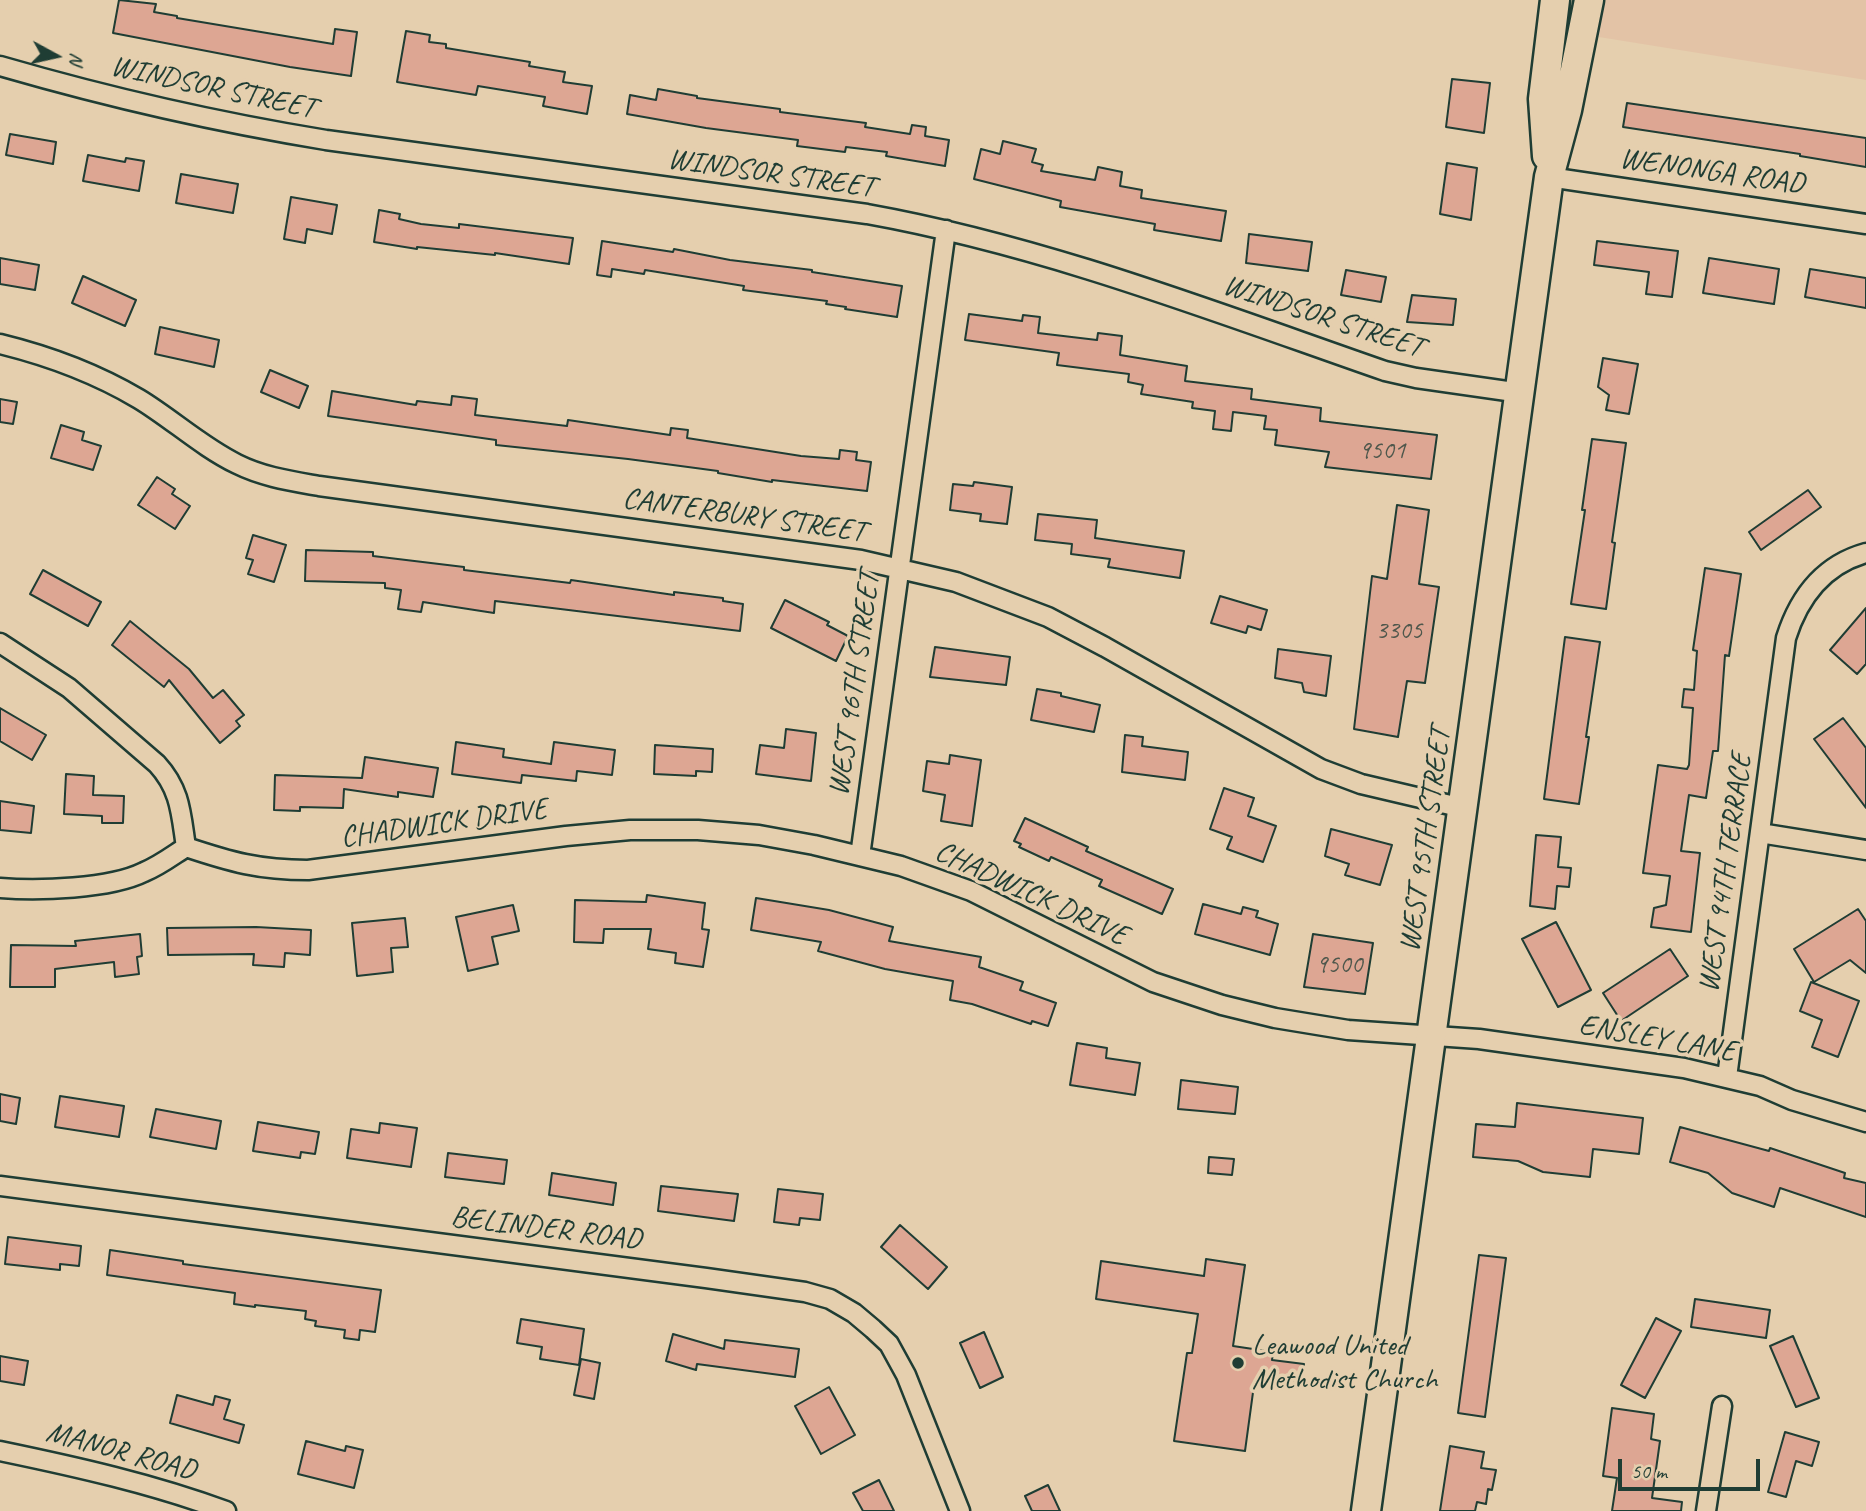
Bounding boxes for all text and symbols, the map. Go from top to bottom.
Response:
north arrow [21,21,91,91]
street label: WINDSOR STREET [107,49,319,127]
text: N [64,51,89,66]
street label: WENONGA ROAD [1617,141,1807,203]
street label: WINDSOR STREET [665,142,877,206]
street label: WINDSOR STREET [1218,268,1428,366]
house number: 9501 [1359,435,1405,467]
street label: CANTERBURY STREET [620,481,868,551]
street label: WEST 96TH STREET [821,570,889,798]
house number: 3305 [1376,615,1422,647]
street label: WEST 95TH STREET [1392,726,1460,954]
street label: WEST 94TH TERRACE [1691,751,1761,995]
street label: CHADWICK DRIVE [338,792,550,856]
street label: CHADWICK DRIVE [929,834,1133,954]
house number: 9500 [1316,949,1362,981]
street label: ENSLEY LANE [1576,1008,1738,1070]
street label: BELINDER ROAD [449,1199,643,1259]
place label: Leawood United Methodist Church [1252,1328,1437,1398]
marker: Leawood United Methodist Church [1230,1355,1246,1371]
street label: MANOR ROAD [42,1415,200,1489]
scale bar [1621,1444,1763,1488]
text: 50 m [1631,1458,1667,1484]

